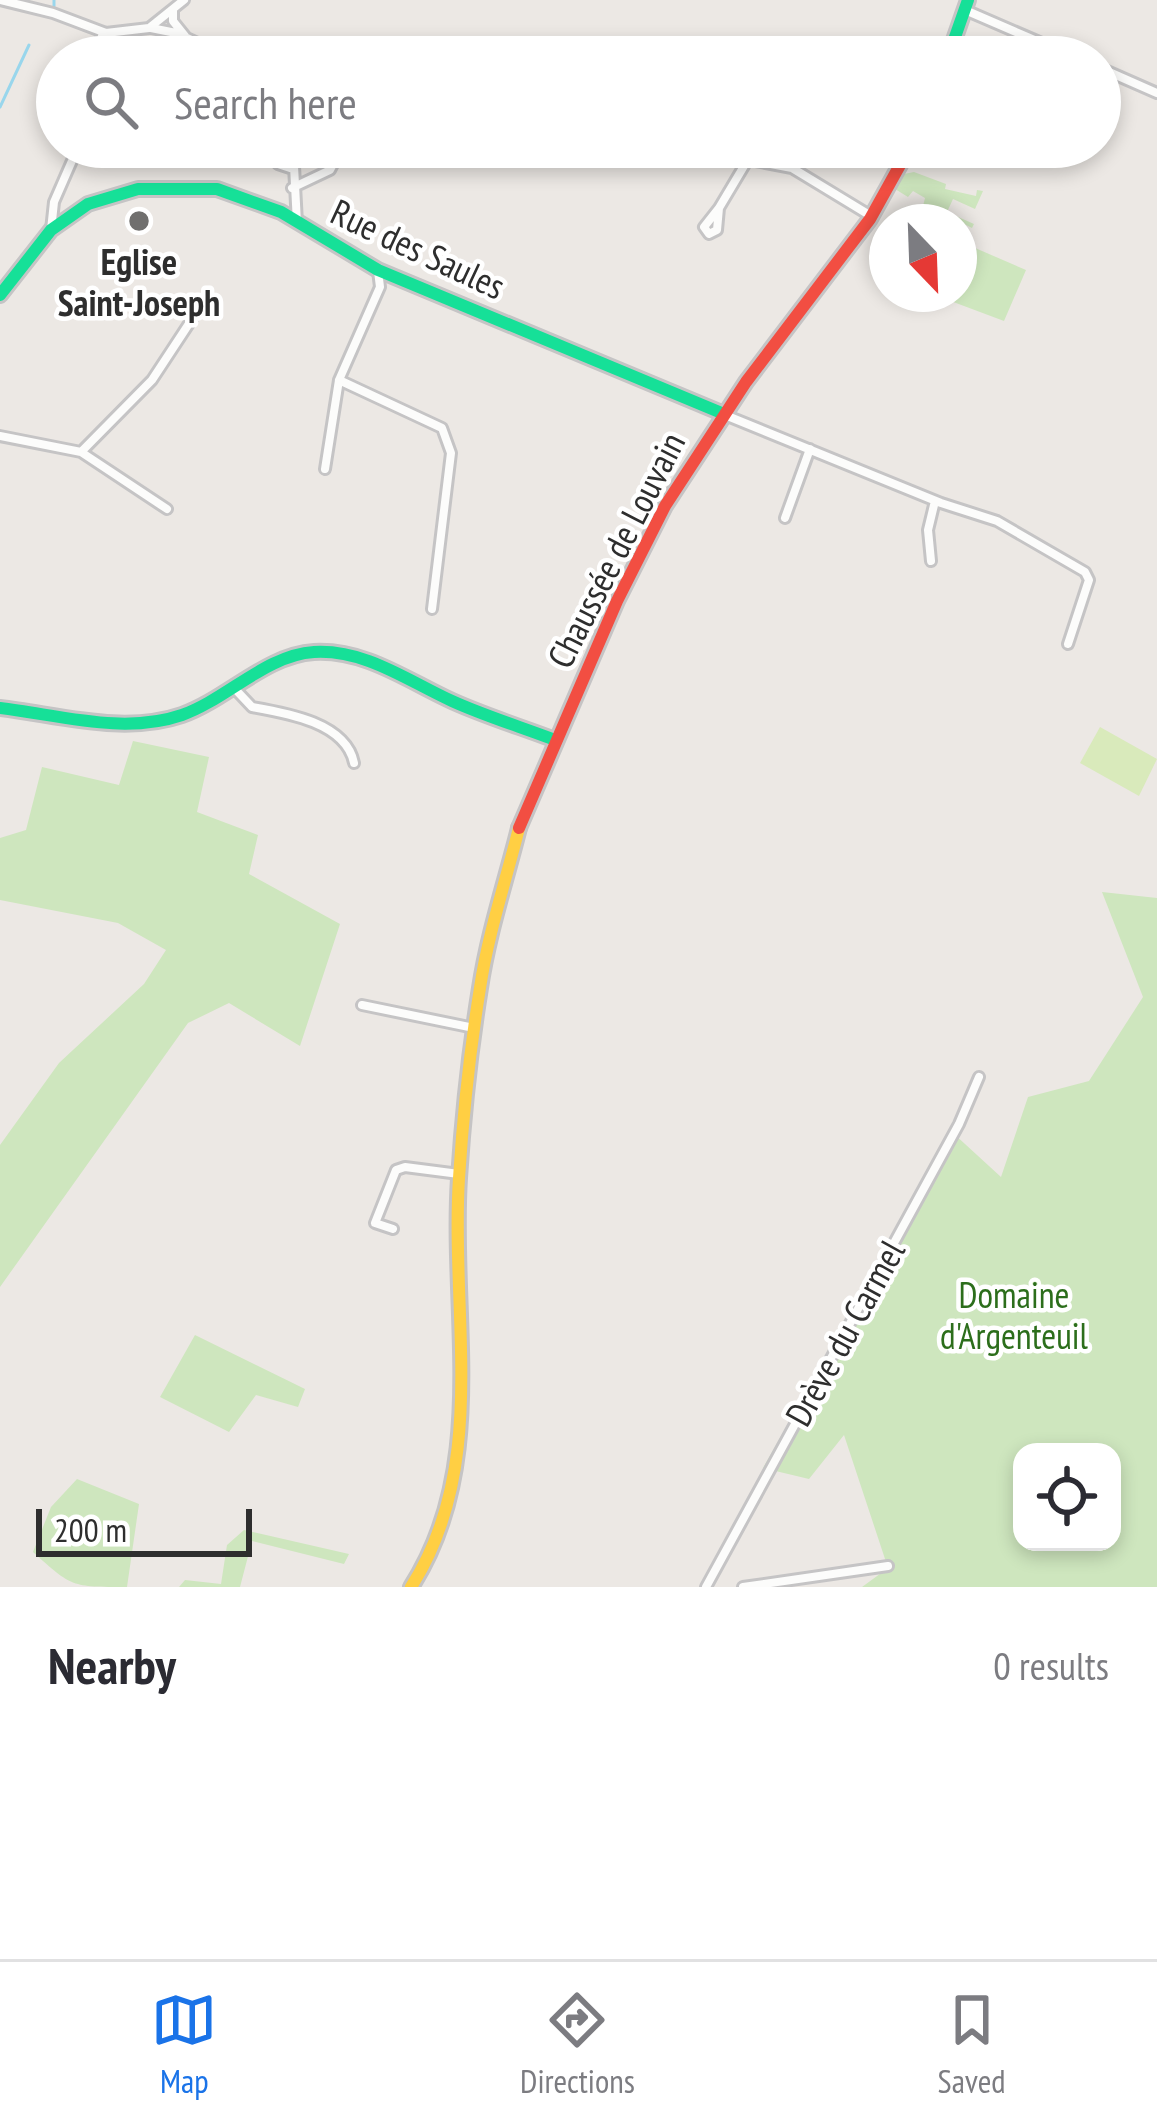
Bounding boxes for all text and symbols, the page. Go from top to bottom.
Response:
search box [36,36,1121,168]
icon: search [78,69,144,135]
text: Search here [174,73,357,131]
street label: Rue des Saules [324,188,513,309]
north arrow [869,204,977,312]
marker: Eglise Saint-Joseph [126,208,152,234]
place label: Eglise Saint-Joseph [58,238,220,326]
street label: Chaussée de Louvain [536,424,695,676]
street label: Drève du Carmel [774,1231,915,1434]
park label: Domaine d'Argenteuil [940,1271,1089,1359]
map controls [1013,1443,1121,1551]
button: locate [1013,1443,1121,1551]
scale bar [36,1503,252,1556]
text: 200 m [54,1508,127,1551]
text: Nearby [48,1632,176,1698]
text: 0 results [993,1640,1109,1691]
tab: Map [151,1987,217,2102]
tab: Directions [520,1987,635,2102]
tab: Saved [938,1987,1006,2102]

